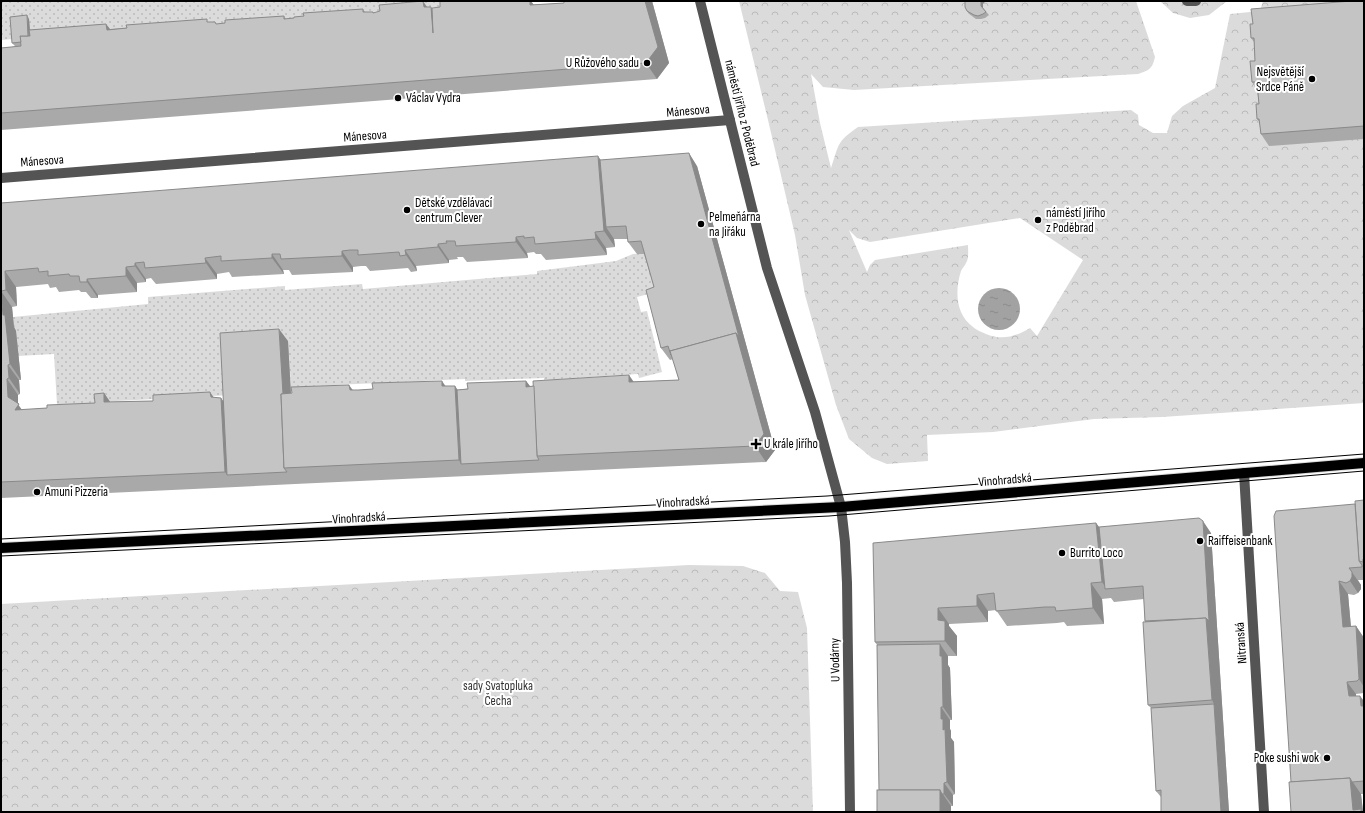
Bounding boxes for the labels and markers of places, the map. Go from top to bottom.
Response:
place label: U Růžového sadu [566,55,639,71]
marker: U Růžového sadu [642,58,652,68]
place label: Nejsvětější Srdce Páně [1256,64,1305,95]
marker: Nejsvětější Srdce Páně [1307,74,1317,84]
place label: Václav Vydra [406,90,461,106]
marker: Václav Vydra [393,93,403,103]
place label: Dětské vzdělávací centrum Clever [415,195,493,226]
marker: Dětské vzdělávací centrum Clever [402,205,412,215]
place label: náměstí Jiřího z Poděbrad [1046,205,1105,236]
place label: Pelmeňárna na Jiřáku [709,209,761,240]
marker: náměstí Jiřího z Poděbrad [1033,215,1043,225]
marker: Pelmeňárna na Jiřáku [696,219,706,229]
place label: U krále Jiřího [764,436,818,452]
marker: U krále Jiřího [751,439,761,449]
place label: Amuni Pizzeria [44,484,108,500]
marker: Amuni Pizzeria [32,487,42,497]
place label: Raiffeisenbank [1208,533,1272,549]
marker: Raiffeisenbank [1195,536,1205,546]
place label: Burrito Loco [1070,545,1123,561]
marker: Burrito Loco [1057,548,1067,558]
place label: Poke sushi wok [1254,750,1319,766]
marker: Poke sushi wok [1322,753,1332,763]

